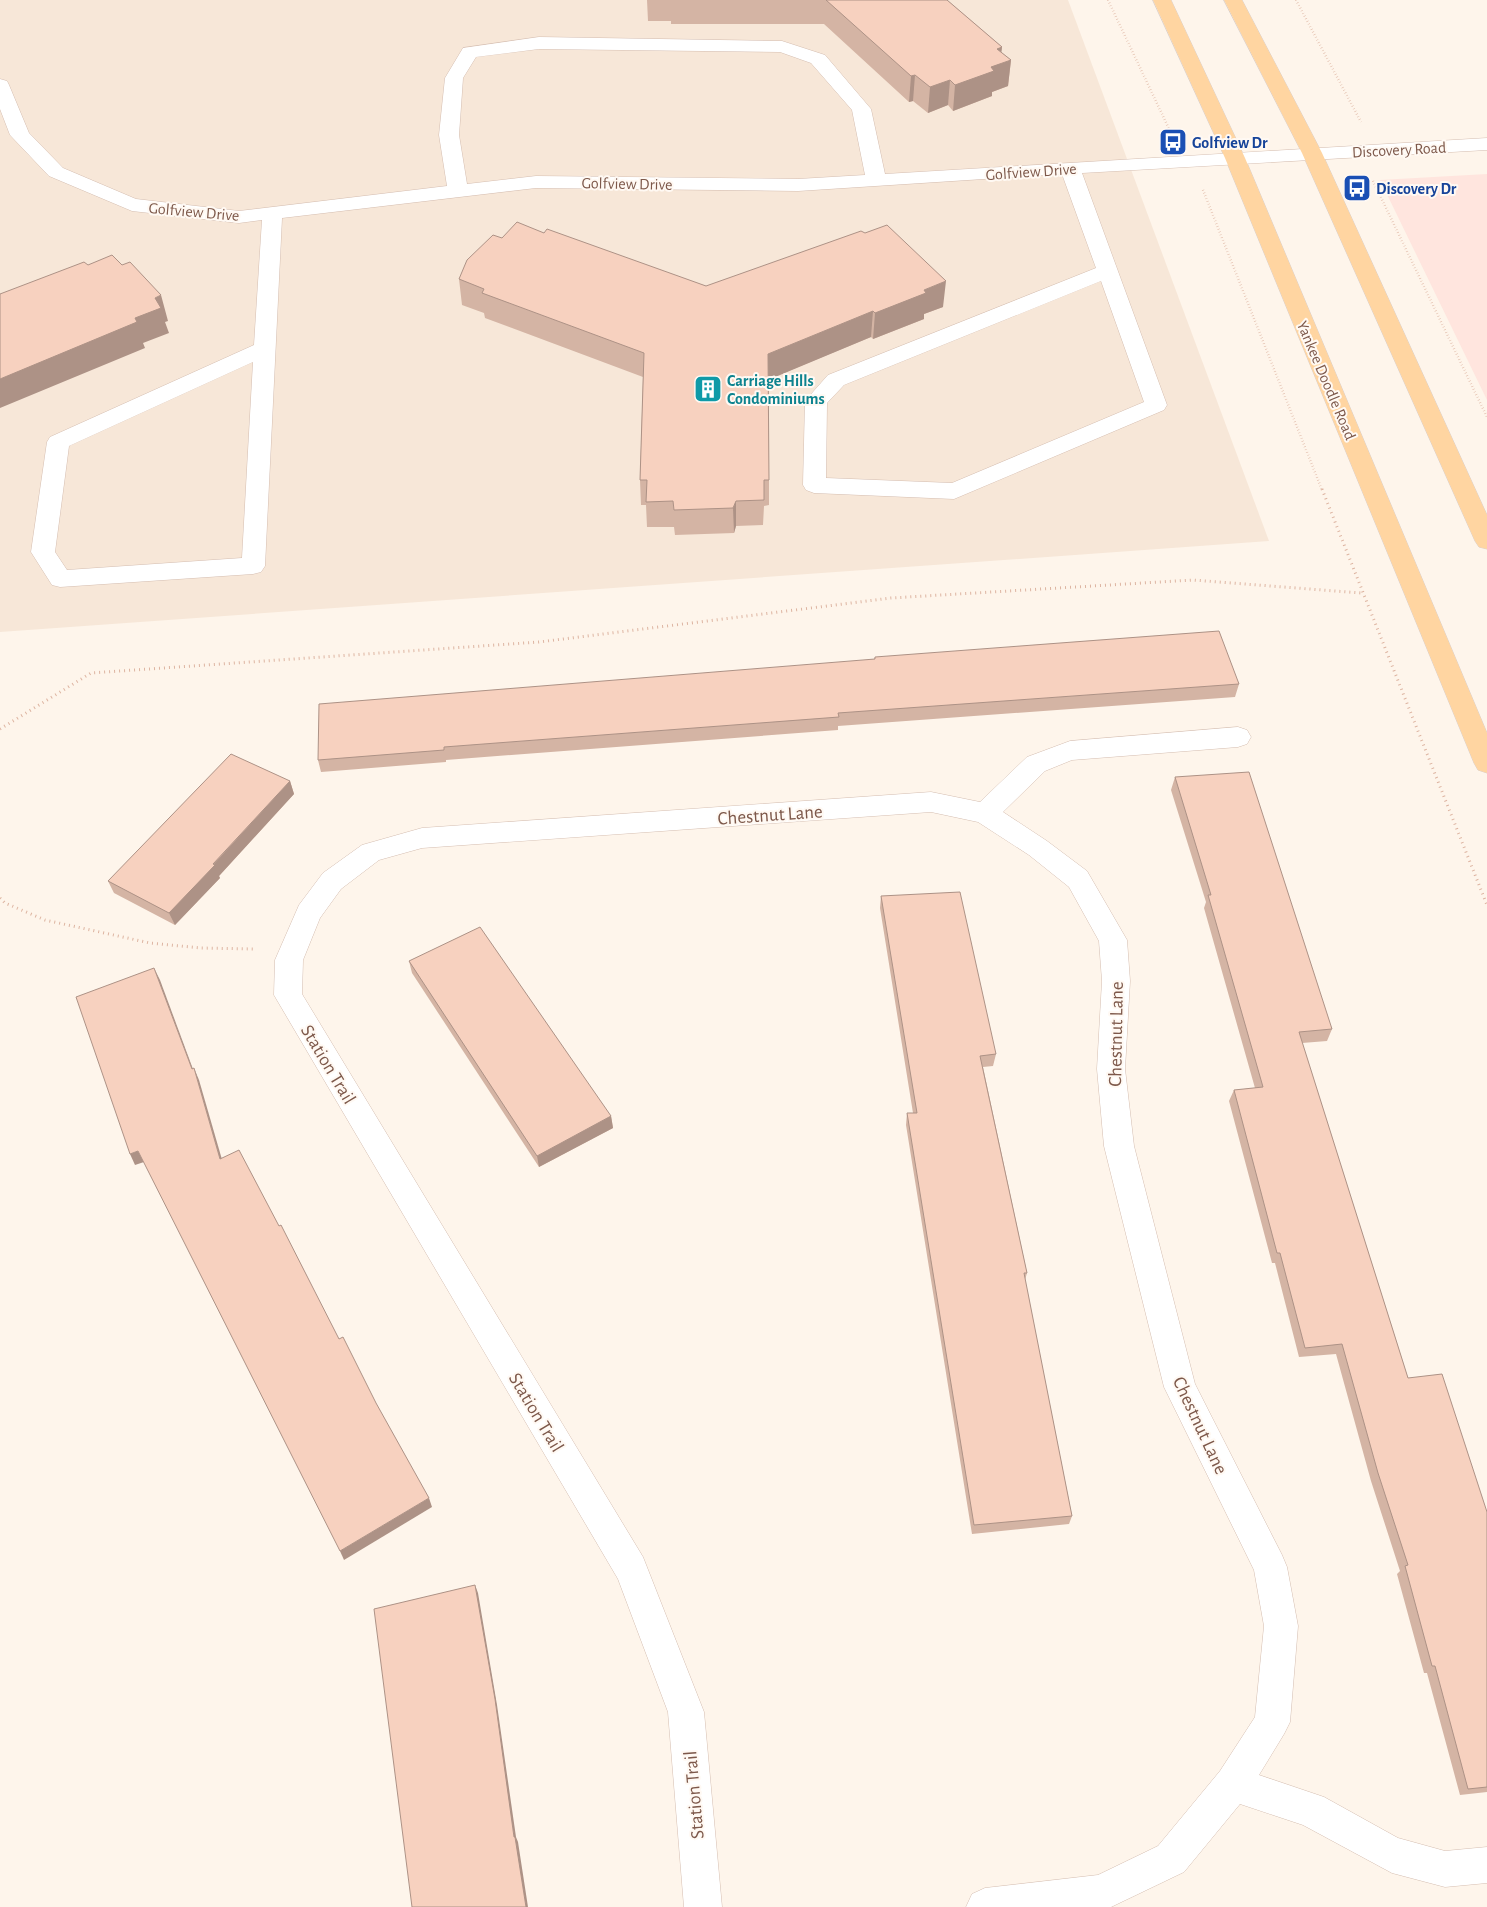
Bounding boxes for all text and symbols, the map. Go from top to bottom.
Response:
bus stop icon: Golfview Dr [1158,127,1188,157]
place label: Golfview Dr [1192,135,1268,151]
street label: Discovery Road [1351,140,1447,161]
street label: Golfview Drive [985,161,1077,183]
bus stop icon: Discovery Dr [1342,173,1372,203]
street label: Golfview Drive [581,175,673,193]
place label: Discovery Dr [1376,181,1457,198]
street label: Golfview Drive [148,200,240,224]
street label: Yankee Doodle Road [1294,319,1358,442]
place label: Carriage Hills Condominiums [727,373,825,407]
building icon: Carriage Hills Condominiums [693,374,723,404]
street label: Chestnut Lane [717,802,823,829]
street label: Chestnut Lane [1106,981,1127,1087]
street label: Station Trail [297,1022,359,1108]
street label: Station Trail [505,1370,567,1456]
street label: Chestnut Lane [1169,1374,1231,1477]
street label: Station Trail [681,1750,708,1840]

